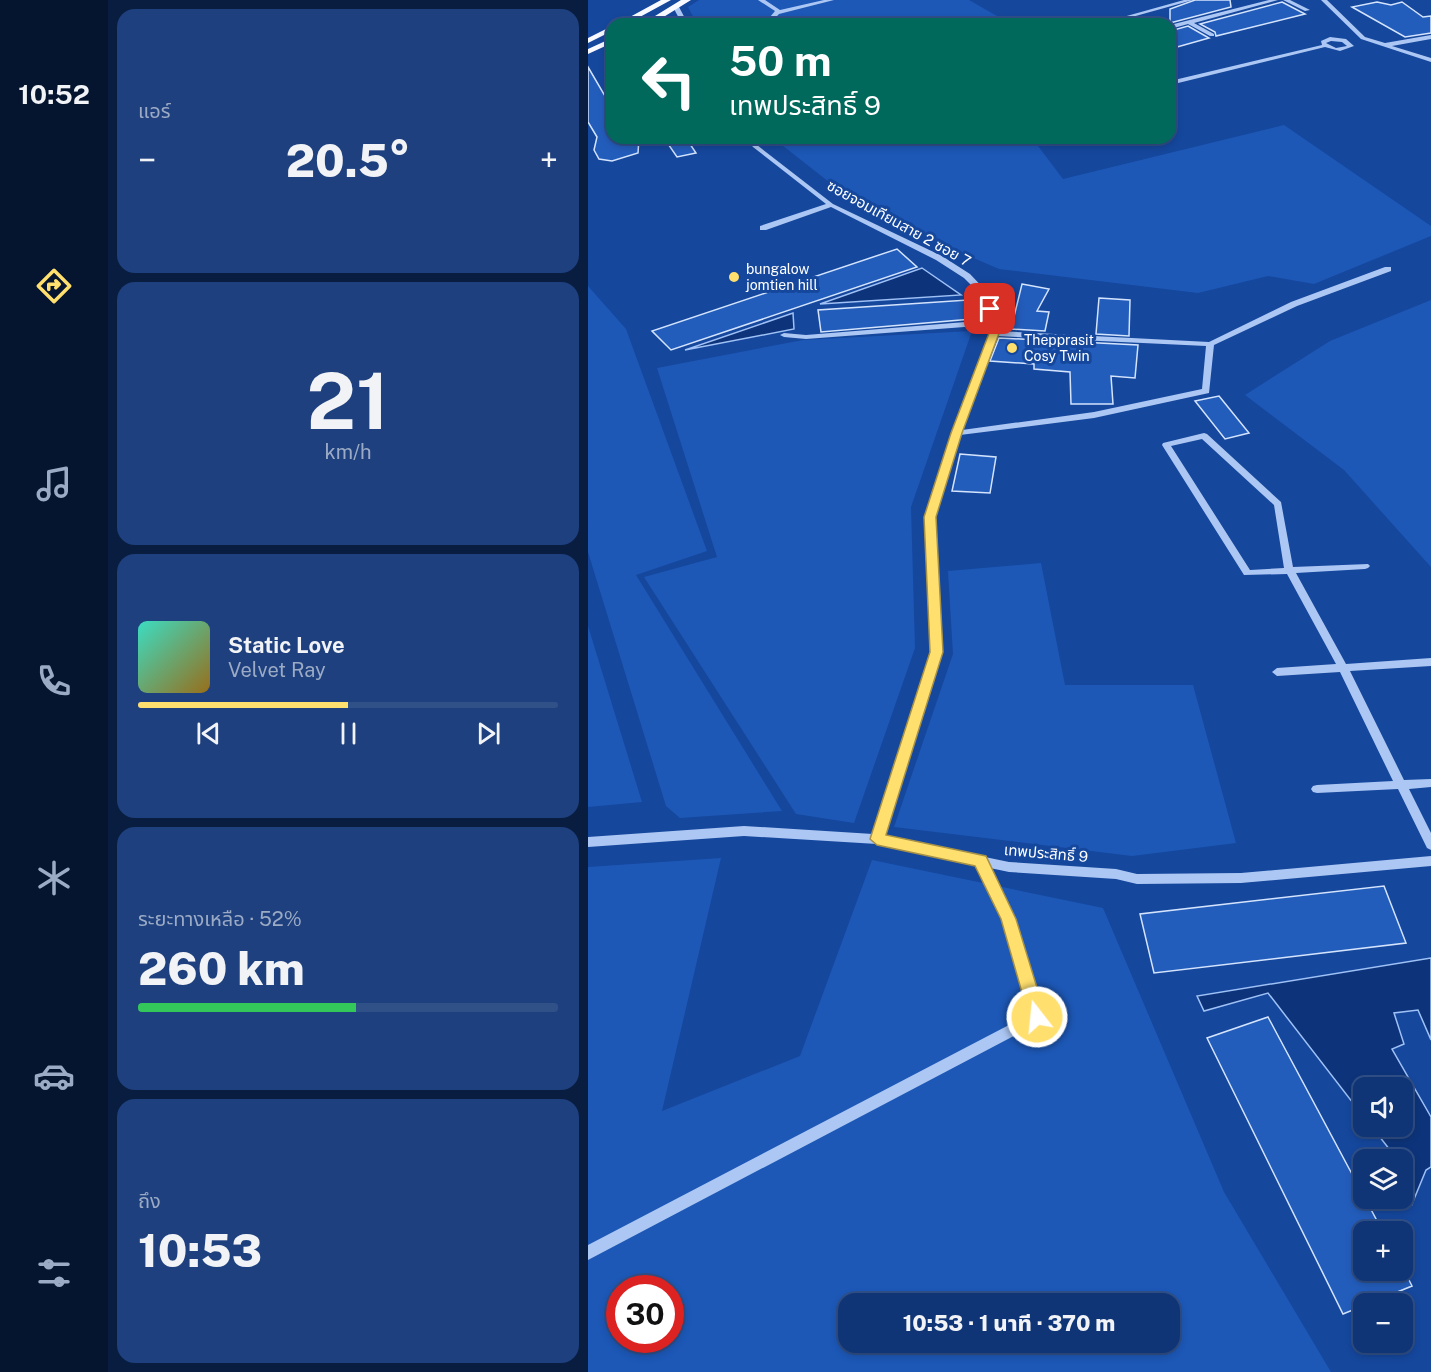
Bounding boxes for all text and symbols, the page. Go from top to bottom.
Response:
text: 50 m [729,36,832,85]
icon: left [630,42,708,120]
text: 10:52 [18,78,90,110]
text: เทพประสิทธิ์ 9 [729,89,881,121]
text: แอร์ [138,99,170,123]
text: 20.5° [286,134,410,187]
text: − [138,141,156,179]
text: + [540,141,558,179]
street label: ซอยจอมเทียนสาย 2 ซอย 7 [824,176,974,270]
place label: bungalow jomtien hill [745,261,818,293]
icon: directions [33,265,75,307]
marker: bungalow jomtien hill [727,270,741,284]
pin [964,283,1015,334]
icon: arrive [973,292,1006,325]
place label: Thepprasit Cosy Twin [1024,332,1094,364]
marker: Thepprasit Cosy Twin [1005,341,1019,355]
text: 21 [307,355,389,447]
text: km/h [324,440,372,464]
icon: music [33,463,75,505]
text: Static Love [228,632,345,658]
text: Velvet Ray [228,658,326,682]
icon: phone [33,660,75,702]
icon: previous [192,717,225,750]
icon: pause [332,717,365,750]
icon: next [472,717,505,750]
street label: เทพประสิทธิ์ 9 [1003,841,1089,865]
icon: climate [33,857,75,899]
text: ระยะทางเหลือ · 52% [138,907,302,931]
text: 260 km [138,942,305,995]
position arrow [1005,985,1069,1049]
icon: car [33,1055,75,1097]
map controls [1353,1077,1413,1353]
button: sound [1353,1077,1413,1137]
button: layers [1353,1149,1413,1209]
text: ถึง [138,1189,161,1213]
button: + [1353,1221,1413,1281]
text: 10:53 [138,1224,262,1277]
icon: filters [33,1252,75,1294]
speed limit sign: 30 [606,1275,684,1353]
button: − [1353,1293,1413,1353]
text: 10:53 · 1 นาที · 370 m [903,1310,1115,1336]

